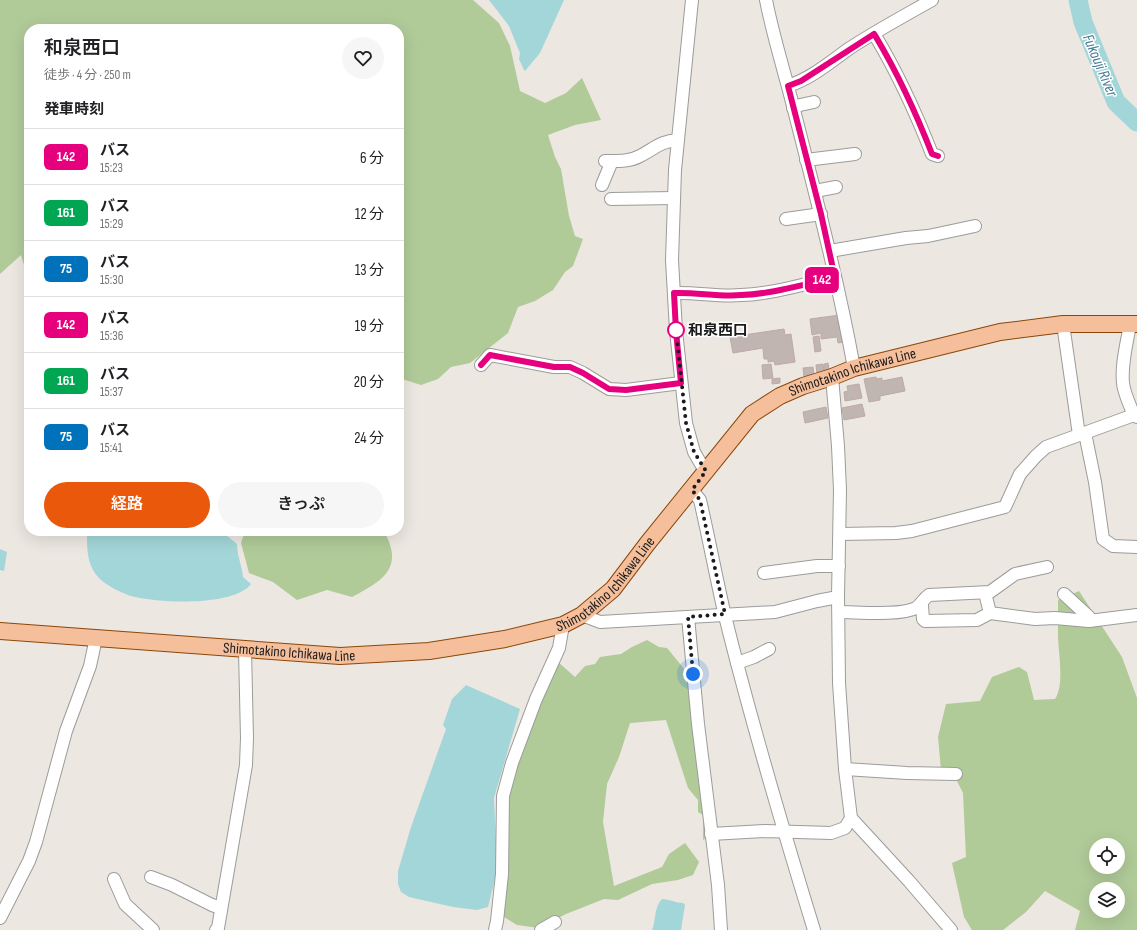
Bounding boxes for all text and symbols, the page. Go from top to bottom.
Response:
water label: Fukouji River [1078,31,1121,100]
text: 和泉西口 [44,37,120,60]
button: heart [342,37,384,79]
text: 徒歩 · 4 分 · 250 m [44,67,131,83]
text: 発車時刻 [44,100,104,119]
text: バス [100,141,130,160]
text: 142 [57,148,75,165]
text: 6 分 [360,149,384,168]
text: 15:23 [100,160,123,176]
text: バス [100,197,130,216]
text: 161 [57,204,75,221]
text: 12 分 [355,205,384,224]
text: 15:29 [100,216,123,232]
text: バス [100,253,130,272]
text: 75 [60,260,72,277]
text: 13 分 [355,261,384,280]
line badge: 142 [799,267,845,293]
text: 142 [813,271,831,288]
text: 15:30 [100,272,123,288]
text: バス [100,309,130,328]
text: 142 [57,316,75,333]
text: 19 分 [355,317,384,336]
marker: 和泉西口 [667,321,685,339]
place label: 和泉西口 [688,321,748,340]
text: 15:36 [100,328,123,344]
street label: Shimotakino Ichikawa Line [786,344,918,401]
text: バス [100,365,130,384]
text: 161 [57,372,75,389]
text: 20 分 [354,373,384,392]
text: 15:37 [100,384,123,400]
text: バス [100,421,130,440]
text: 75 [60,428,72,445]
text: 24 分 [354,429,384,448]
text: 15:41 [100,440,122,456]
button: 経路 [44,482,210,528]
button: きっぷ [218,482,384,528]
street label: Shimotakino Ichikawa Line [554,533,659,636]
street label: Shimotakino Ichikawa Line [223,638,356,666]
your location [683,664,703,684]
map controls [1089,838,1125,918]
button: locate [1089,838,1125,874]
button: layers [1089,882,1125,918]

